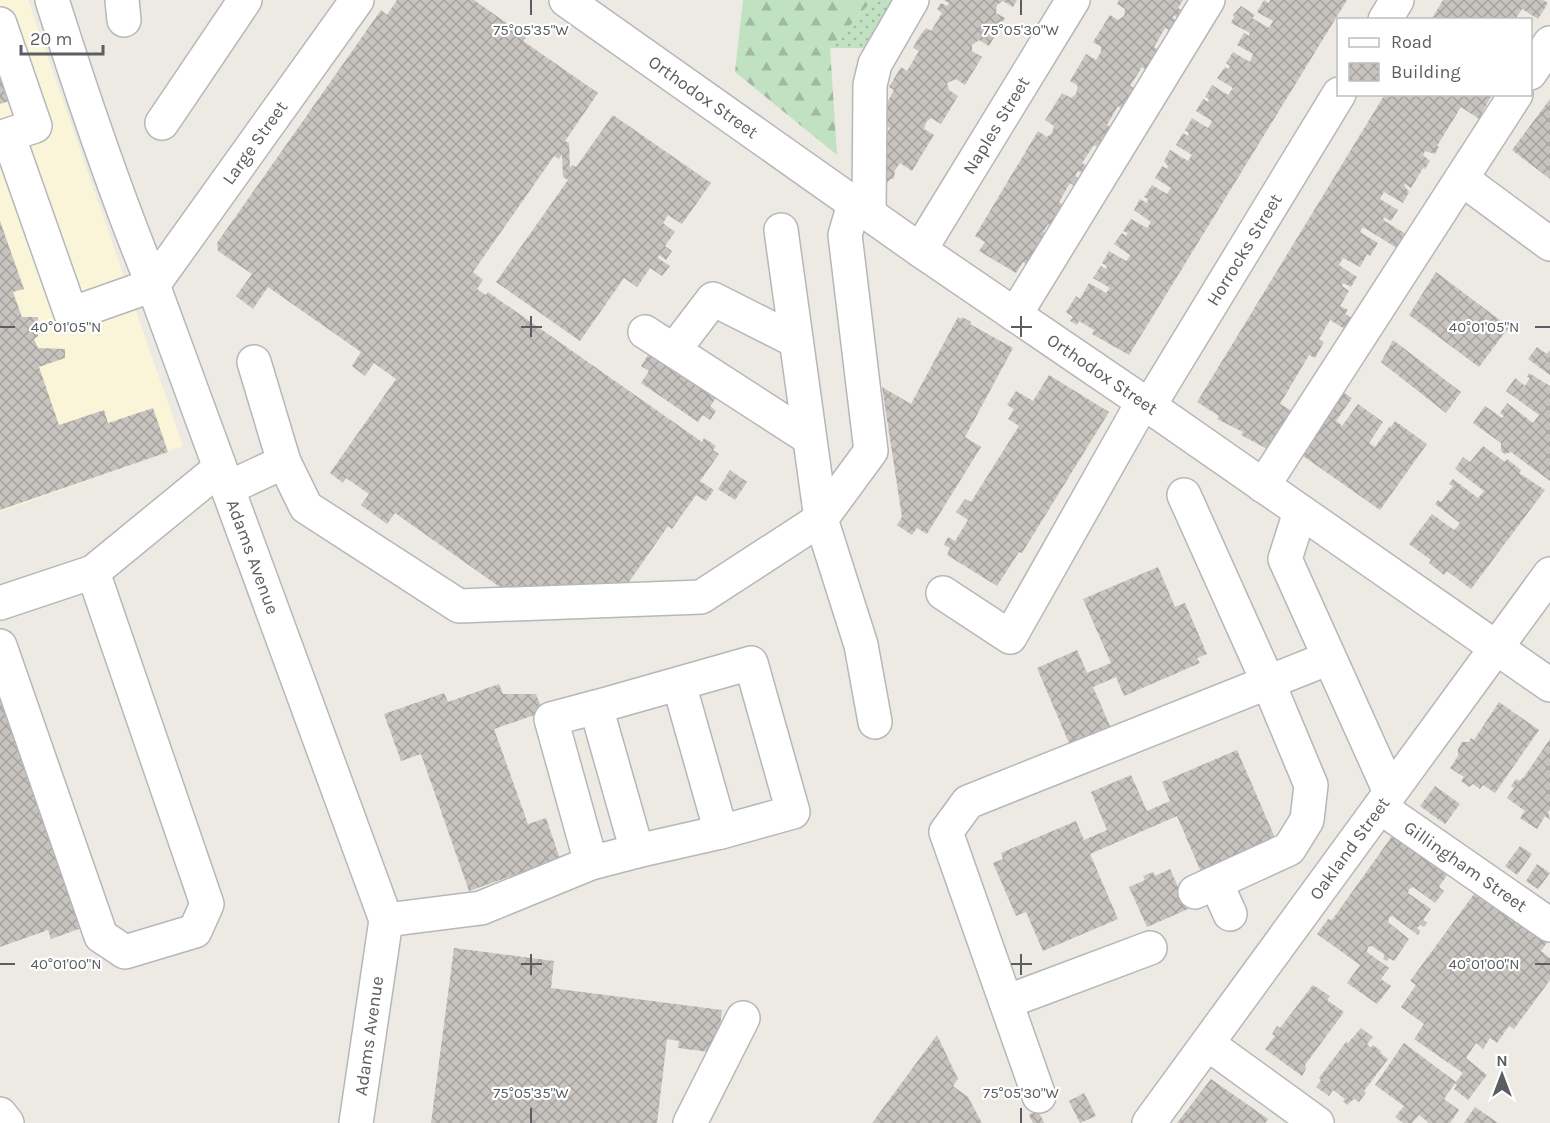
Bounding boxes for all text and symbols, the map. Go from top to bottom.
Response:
scale bar [21,18,104,56]
legend [1337,18,1532,96]
text: 75°05'35"W [493,21,569,39]
text: 75°05'30"W [983,21,1059,39]
text: 20 m [30,28,72,50]
text: Road [1391,31,1432,53]
street label: Orthodox Street [644,51,762,143]
text: Building [1391,61,1461,83]
street label: Naples Street [958,73,1034,178]
street label: Large Street [217,96,292,189]
street label: Horrocks Street [1202,189,1287,310]
text: 40°01'05"N [31,318,101,336]
text: 40°01'05"N [1449,318,1519,336]
street label: Orthodox Street [1043,329,1162,420]
street label: Adams Avenue [222,496,284,617]
street label: Oakland Street [1305,793,1395,904]
street label: Gillingham Street [1400,816,1531,917]
text: 40°01'00"N [31,955,101,973]
text: 40°01'00"N [1449,955,1519,973]
street label: Adams Avenue [350,975,388,1097]
north arrow [1472,1045,1532,1105]
text: N [1496,1051,1508,1070]
text: 75°05'35"W [493,1084,569,1102]
text: 75°05'30"W [983,1084,1059,1102]

